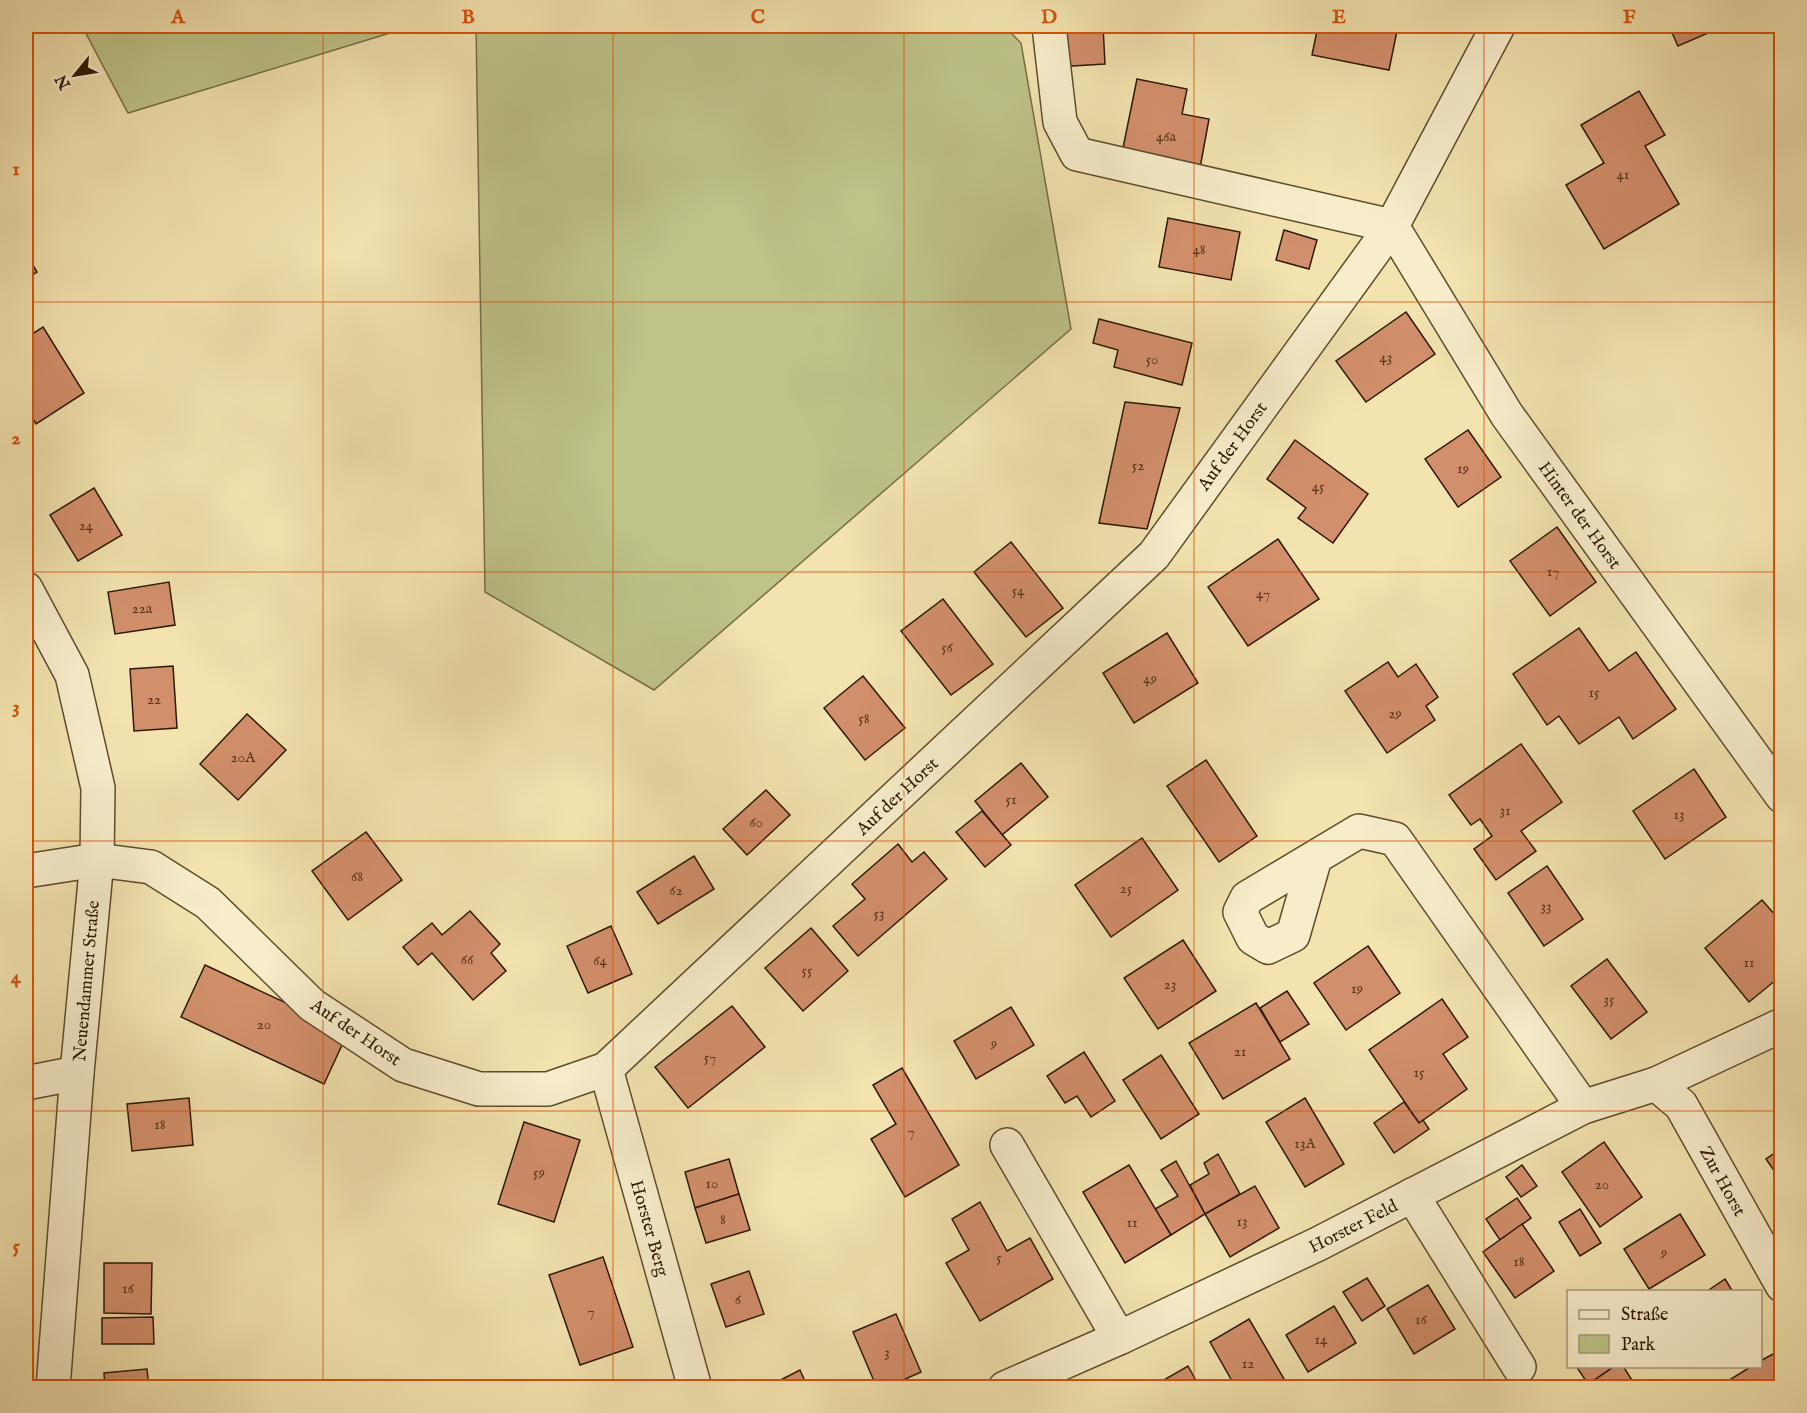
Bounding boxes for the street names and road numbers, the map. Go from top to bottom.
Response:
street label: Auf der Horst [1193,398,1273,497]
street label: Hinter der Horst [1532,458,1625,574]
street label: Auf der Horst [851,753,944,842]
street label: Neuendammer Straße [69,900,106,1063]
street label: Auf der Horst [305,994,405,1072]
street label: Zur Horst [1693,1143,1750,1221]
street label: Horster Berg [624,1178,673,1280]
street label: Horster Feld [1305,1195,1402,1260]

